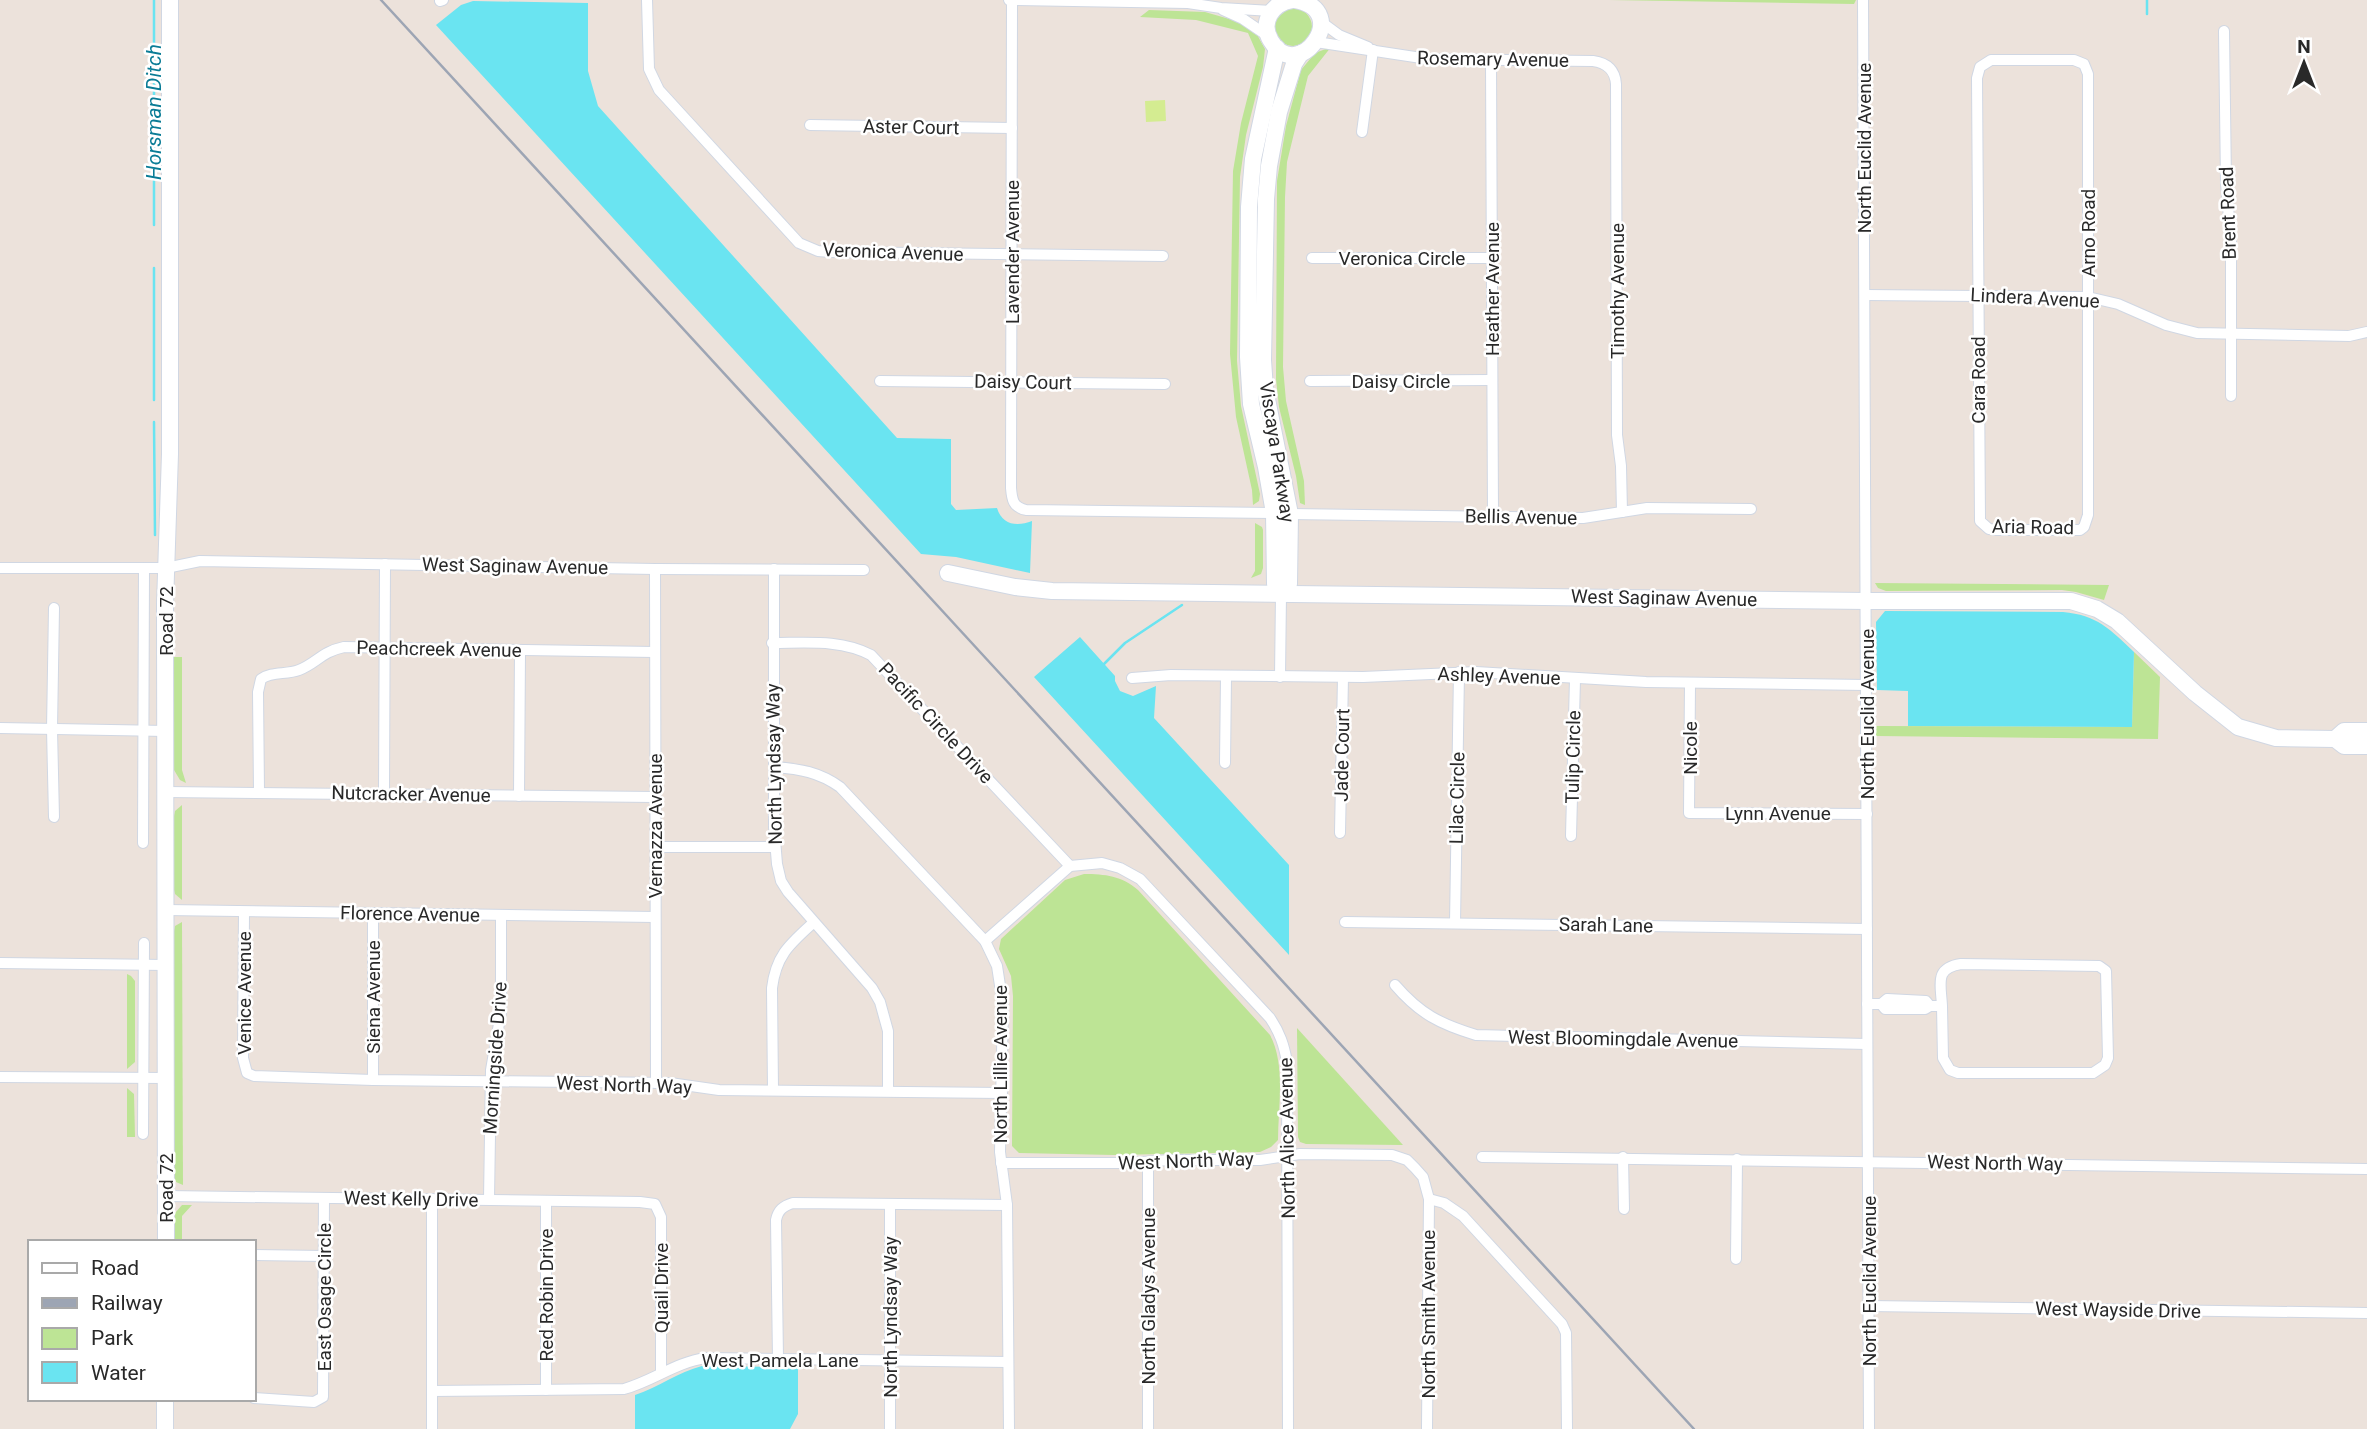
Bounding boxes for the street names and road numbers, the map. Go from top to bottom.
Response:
street label: Rosemary Avenue [1417,46,1569,72]
street label: North Euclid Avenue [1853,63,1876,233]
street label: Aster Court [863,115,959,139]
street label: Brent Road [2215,166,2241,260]
street label: Lavender Avenue [1001,180,1024,324]
street label: Arno Road [2077,189,2100,277]
street label: Heather Avenue [1481,222,1504,356]
street label: Timothy Avenue [1606,223,1629,359]
street label: Veronica Avenue [822,238,964,266]
street label: Veronica Circle [1339,247,1465,270]
street label: Lindera Avenue [1970,283,2100,313]
street label: Cara Road [1967,336,1990,424]
street label: Daisy Court [974,370,1072,394]
street label: Daisy Circle [1352,370,1450,393]
street label: Viscaya Parkway [1255,380,1299,524]
street label: Bellis Avenue [1465,505,1577,529]
street label: Aria Road [1992,515,2074,539]
street label: West Saginaw Avenue [422,553,608,579]
street label: West Saginaw Avenue [1571,585,1757,611]
street label: Road 72 [155,586,178,656]
street label: North Euclid Avenue [1856,629,1879,799]
street label: Peachcreek Avenue [356,636,522,662]
street label: Pacific Circle Drive [874,658,998,788]
street label: Ashley Avenue [1437,662,1561,690]
street label: North Lyndsay Way [761,683,787,845]
street label: Jade Court [1330,708,1354,802]
street label: Tulip Circle [1561,710,1585,804]
street label: Nicole [1679,721,1702,775]
street label: Lilac Circle [1445,752,1469,844]
street label: Vernazza Avenue [644,753,667,899]
street label: Nutcracker Avenue [331,781,491,807]
street label: Lynn Avenue [1725,802,1831,825]
street label: Florence Avenue [340,901,480,927]
street label: Sarah Lane [1559,913,1653,937]
street label: Venice Avenue [233,931,256,1055]
street label: Siena Avenue [362,940,385,1054]
street label: Morningside Drive [478,981,512,1135]
street label: North Lillie Avenue [989,985,1012,1143]
street label: West Bloomingdale Avenue [1508,1025,1738,1053]
street label: North Alice Avenue [1274,1057,1300,1219]
street label: West North Way [556,1071,692,1099]
street label: West North Way [1118,1147,1254,1175]
street label: West North Way [1927,1150,2063,1176]
street label: Road 72 [155,1153,178,1223]
street label: West Kelly Drive [343,1186,479,1212]
street label: North Euclid Avenue [1858,1196,1881,1366]
street label: North Gladys Avenue [1137,1208,1160,1384]
street label: East Osage Circle [313,1223,336,1371]
street label: Red Robin Drive [535,1229,558,1361]
street label: North Smith Avenue [1417,1230,1440,1398]
street label: North Lyndsay Way [879,1236,902,1398]
street label: Quail Drive [650,1243,673,1333]
street label: West Wayside Drive [2035,1297,2201,1323]
street label: West Pamela Lane [701,1349,859,1372]

